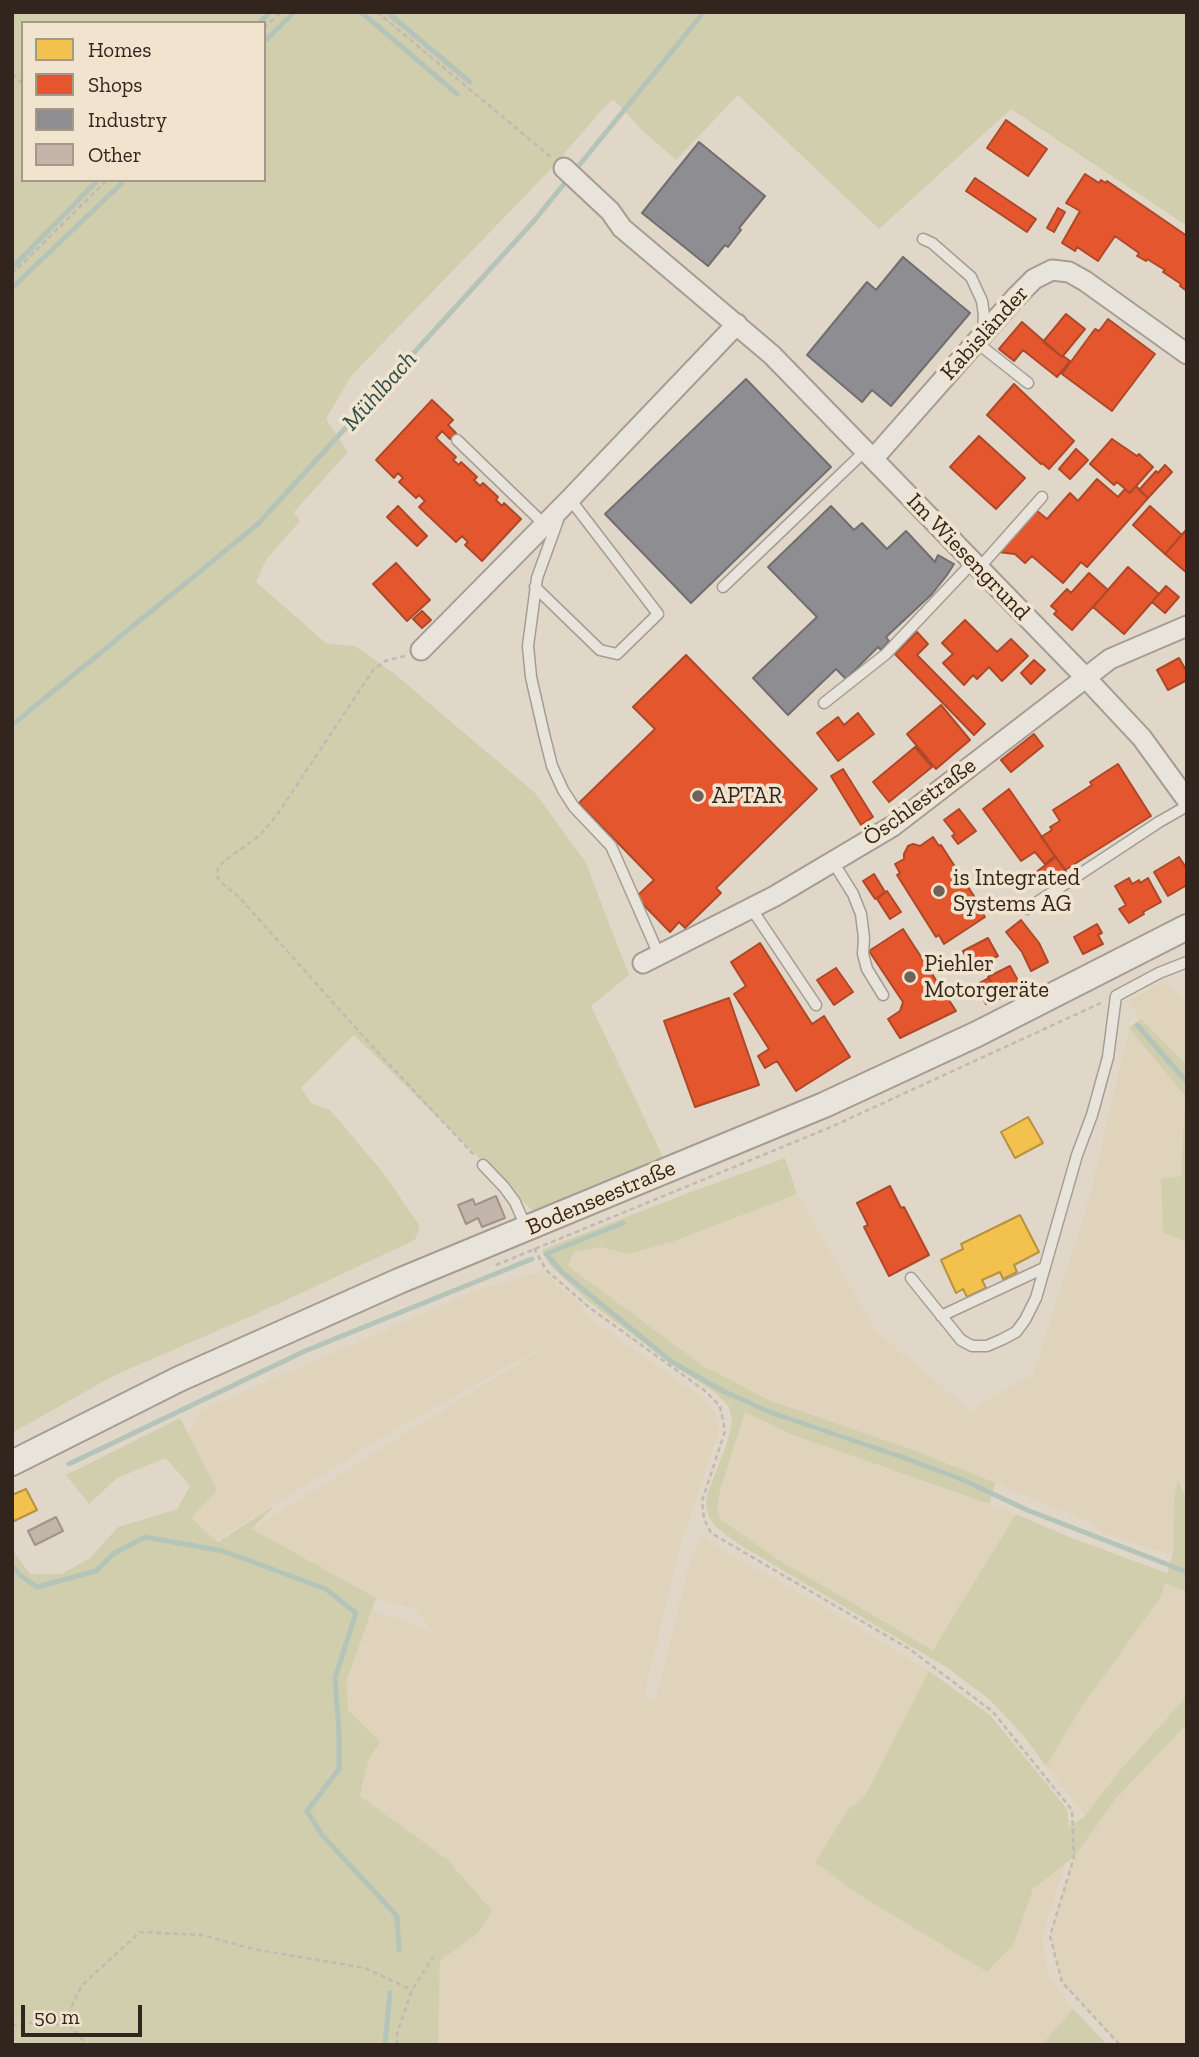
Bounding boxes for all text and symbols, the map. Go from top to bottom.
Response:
legend [21,21,266,182]
text: Homes [88,37,151,62]
text: Shops [88,72,142,97]
text: Industry [88,107,167,132]
text: Other [88,142,142,167]
street label: Kabisländer [935,280,1035,386]
water label: Mühlbach [337,345,423,437]
street label: Im Wiesengrund [900,488,1036,626]
street label: Öschlestraße [858,752,982,852]
place label: APTAR [712,782,782,810]
marker: APTAR [690,788,706,804]
place label: is Integrated Systems AG [953,864,1080,918]
marker: is Integrated Systems AG [931,883,947,899]
place label: Piehler Motorgeräte [924,950,1049,1004]
marker: Piehler Motorgeräte [902,969,918,985]
street label: Bodenseestraße [522,1154,680,1242]
scale bar [24,1990,145,2034]
text: 50 m [34,2004,80,2029]

